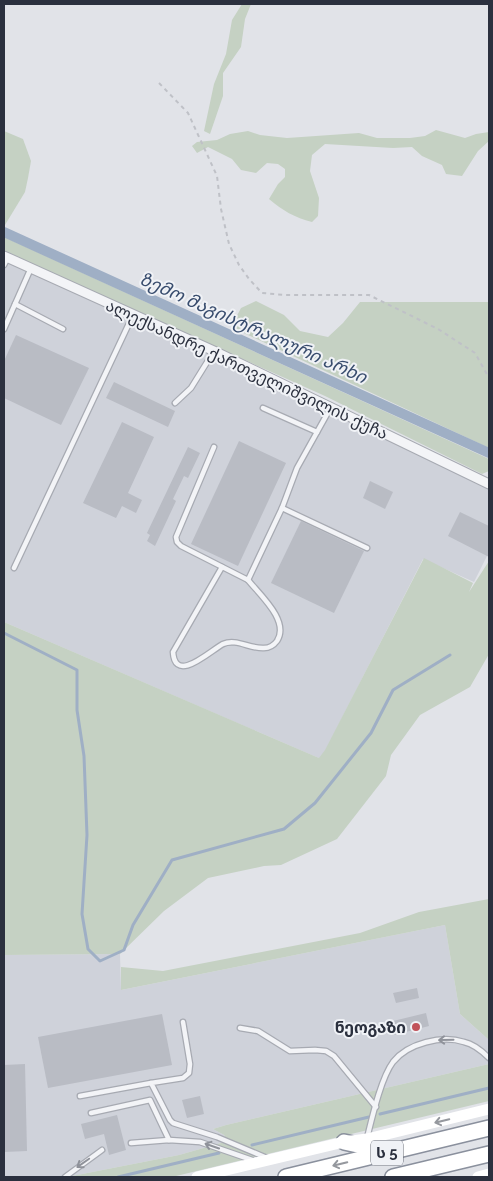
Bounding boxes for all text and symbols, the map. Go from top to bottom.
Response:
water label: ზემო მაგისტრალური არხი [136,268,371,388]
street label: ალექსანდრე ქართველიშვილის ქუჩა [102,296,391,444]
place label: ნეოგაზი [335,1018,406,1037]
marker: ნეოგაზი [410,1021,422,1033]
one-way arrow [438,1035,454,1045]
one-way arrow [434,1117,450,1126]
road number: ს 5 [371,1140,403,1166]
one-way arrow [205,1141,220,1150]
one-way arrow [76,1158,90,1168]
one-way arrow [332,1160,348,1169]

